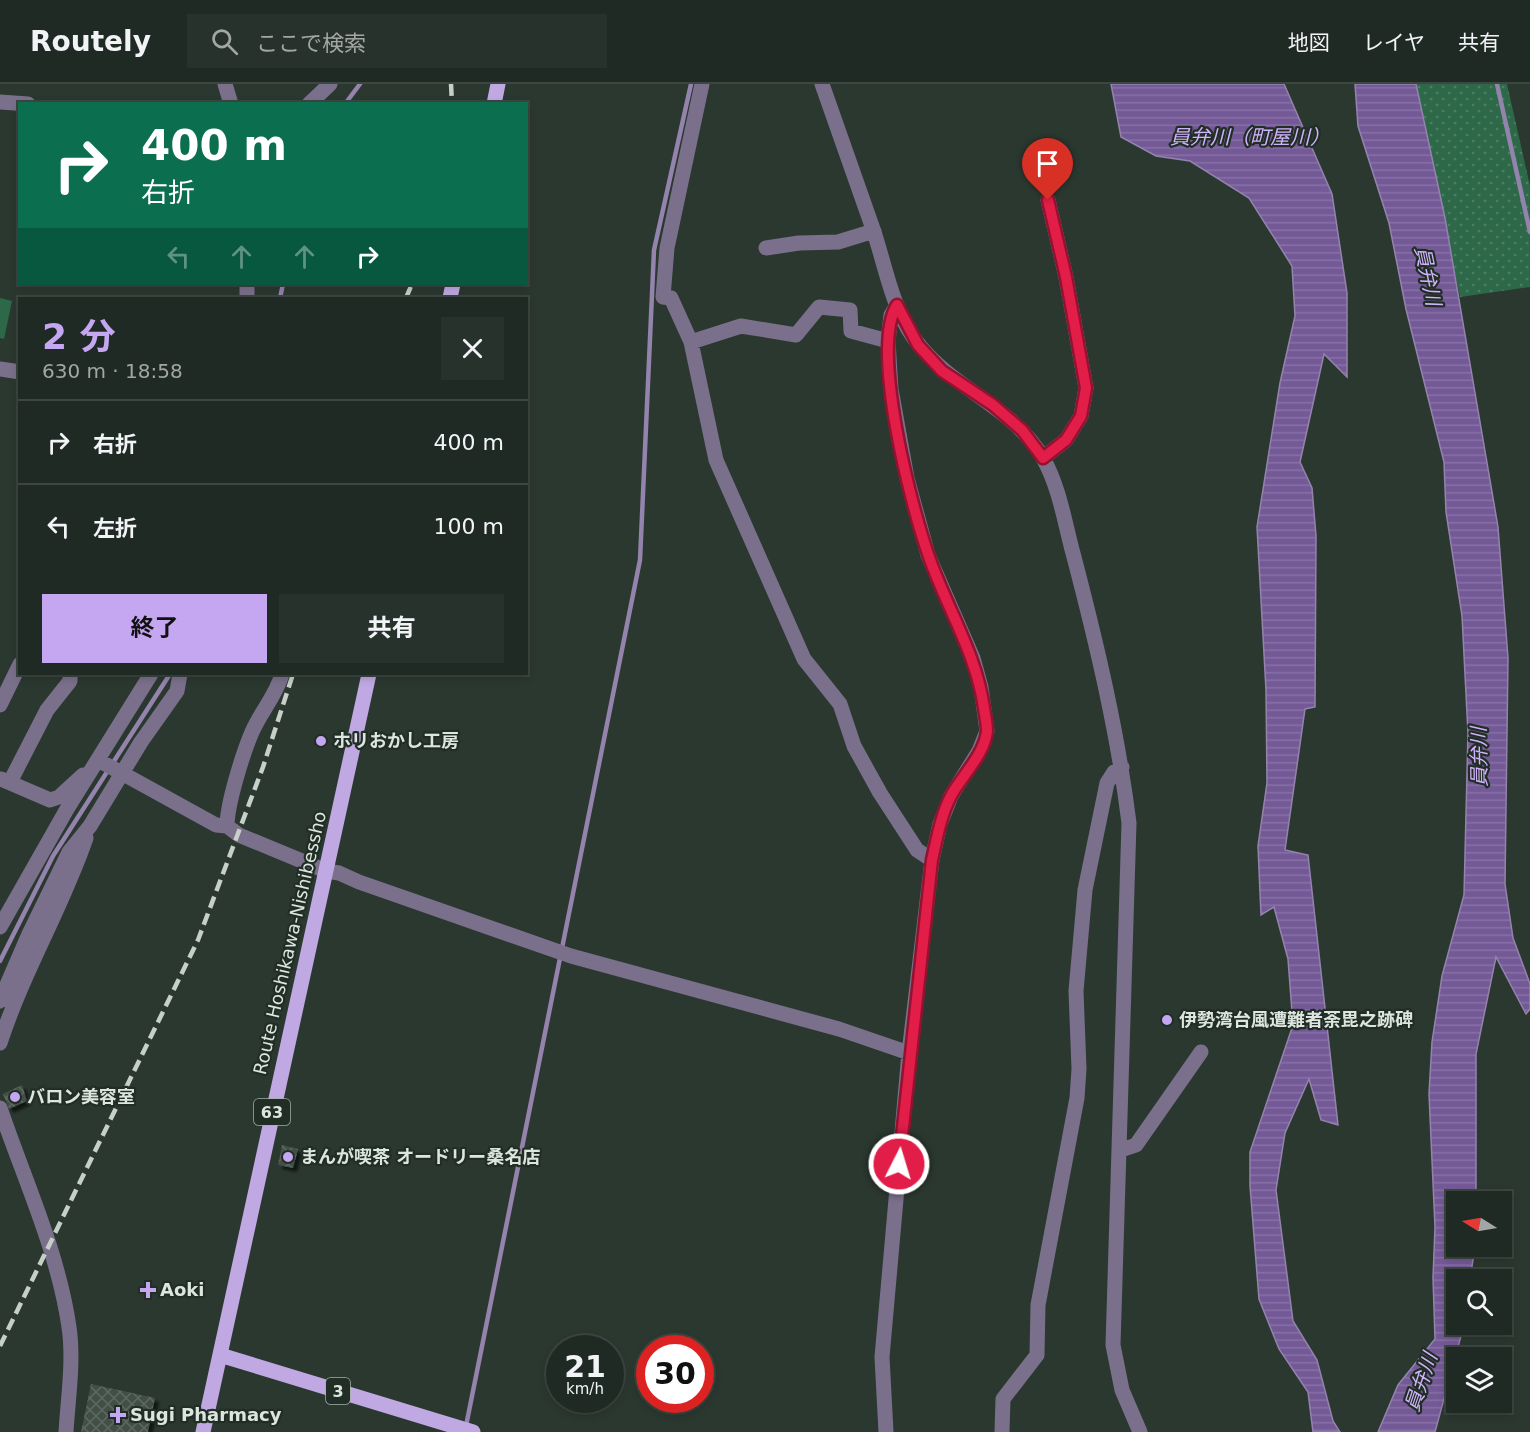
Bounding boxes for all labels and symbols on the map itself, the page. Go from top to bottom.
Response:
water label: 員弁川（町屋川） [1170,125,1330,149]
pin [1022,138,1073,200]
water label: 員弁川 [1410,244,1446,310]
water label: 員弁川 [1466,725,1492,787]
place label: ホリおかし工房 [333,730,459,751]
marker: ホリおかし工房 [314,734,328,748]
street label: Route Hoshikawa-Nishibessho [249,809,330,1077]
place label: 伊勢湾台風遭難者荼毘之跡碑 [1179,1009,1413,1030]
marker: 伊勢湾台風遭難者荼毘之跡碑 [1160,1013,1174,1027]
place label: バロン美容室 [27,1086,135,1107]
marker: バロン美容室 [8,1090,22,1104]
road number: 63 [254,1099,290,1125]
position arrow [867,1132,931,1196]
place label: まんが喫茶 オードリー桑名店 [300,1146,540,1167]
marker: まんが喫茶 オードリー桑名店 [281,1150,295,1164]
north arrow [1446,1191,1512,1257]
place label: Aoki [160,1279,204,1300]
marker: Aoki [141,1283,155,1297]
speed limit sign: 30 [636,1335,714,1413]
water label: 員弁川 [1400,1348,1443,1414]
road number: 3 [326,1378,350,1404]
place label: Sugi Pharmacy [130,1404,282,1425]
marker: Sugi Pharmacy [111,1408,125,1422]

